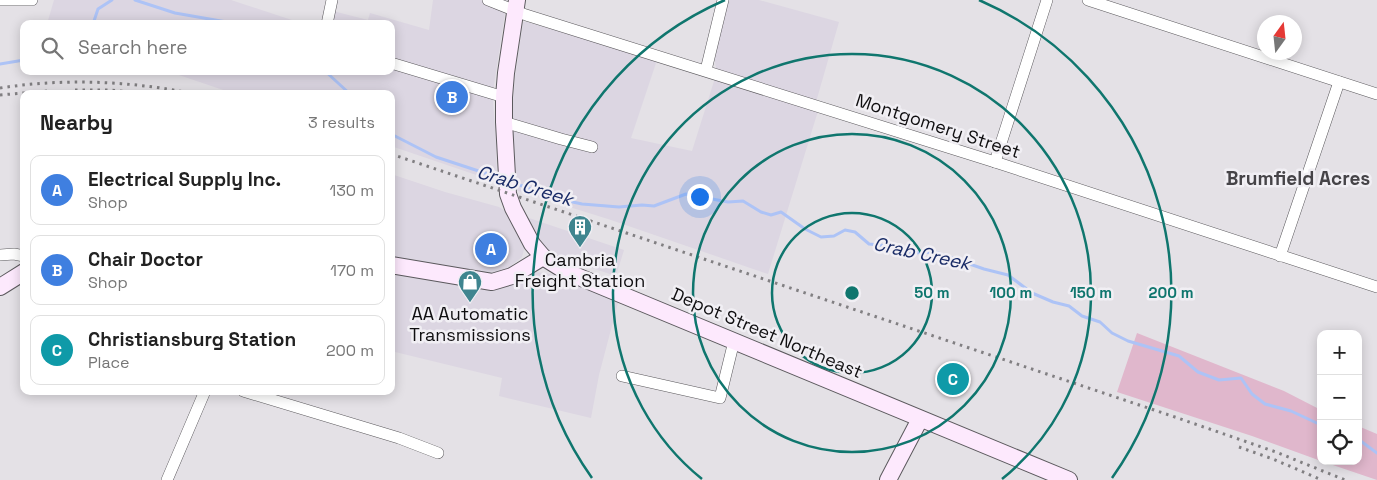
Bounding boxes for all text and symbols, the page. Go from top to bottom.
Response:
north arrow [1257,15,1302,60]
search box [20,20,395,75]
icon: search [38,34,66,62]
text: Search here [78,35,188,60]
pin: B [436,78,468,116]
street label: Montgomery Street [853,88,1023,163]
text: Nearby [40,109,113,136]
text: 3 results [308,112,375,133]
water label: Crab Creek [474,159,578,213]
district label: Brumfield Acres [1226,166,1370,191]
text: Electrical Supply Inc. [88,167,281,192]
text: A [52,180,62,201]
text: 130 m [330,180,374,201]
your location [687,184,713,210]
text: Shop [88,192,128,213]
building icon: Cambria Freight Station [567,214,593,248]
pin: A [475,230,507,268]
water label: Crab Creek [871,231,976,277]
text: Chair Doctor [88,247,203,272]
place label: Cambria Freight Station [515,248,645,292]
text: B [52,260,62,281]
text: 170 m [330,260,374,281]
shop icon: AA Automatic Transmissions [457,269,483,303]
text: Shop [88,272,128,293]
street label: Depot Street Northeast [668,282,866,383]
text: 50 m [914,283,950,302]
text: 100 m [990,283,1032,302]
text: 150 m [1070,283,1112,302]
text: 200 m [1149,283,1193,302]
centre of rings [843,284,861,302]
place label: AA Automatic Transmissions [409,302,531,346]
text: Christiansburg Station [88,327,296,352]
map controls [1317,330,1362,465]
button: + [1317,330,1362,375]
text: C [52,340,62,361]
text: 200 m [326,340,374,361]
text: Place [88,352,130,373]
pin: C [937,360,969,398]
button: − [1317,375,1362,420]
button: locate [1317,420,1362,465]

